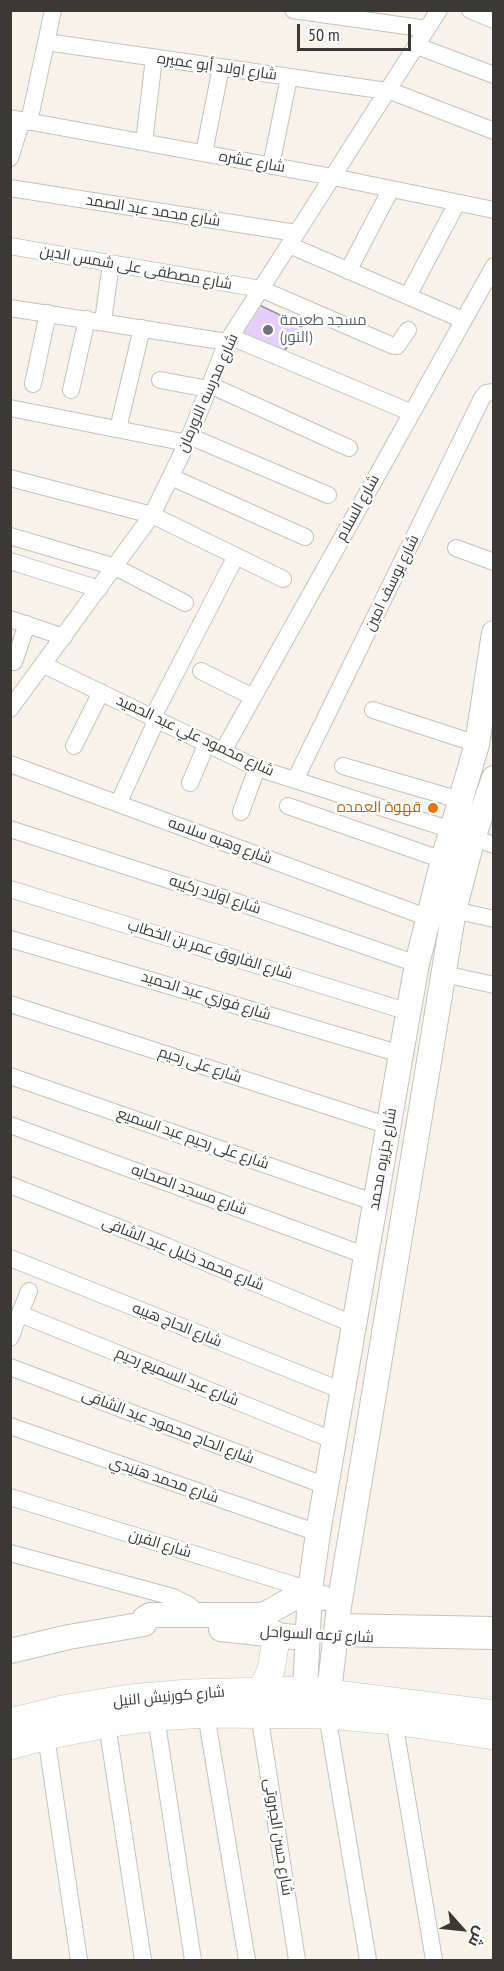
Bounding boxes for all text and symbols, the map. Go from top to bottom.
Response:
scale bar [300,12,414,50]
text: 50 m [308,23,340,46]
street label: شارع اولاد أبو عميره [156,50,278,84]
street label: شارع عشره [217,147,287,177]
street label: شارع محمد عبد الصمد [85,191,221,231]
street label: شارع مصطفى على شمس الدين [38,242,234,294]
place label: مسجد طعيمة (النور) [280,312,367,347]
marker: مسجد طعيمة (النور) [261,323,275,337]
street label: شارع مدرسه الاورمان [174,331,242,455]
street label: شارع السلام [332,472,384,544]
street label: شارع يوسف امين [361,532,423,634]
street label: شارع محمود علي عبد الحميد [113,691,277,781]
place label: قهوة العمده [337,799,421,817]
marker: قهوة العمده [426,801,440,815]
street label: شارع وهبه سلامه [166,814,274,868]
street label: شارع اولاد ركيبه [167,872,263,918]
street label: شارع الفاروق عمر بن الخطاب [125,916,295,984]
street label: شارع فوزي عبد الحميد [139,968,273,1024]
street label: شارع على رحيم [156,1043,244,1087]
street label: شارع على رحيم عبد السميع [115,1105,271,1173]
street label: شارع جزيره محمد [365,1106,401,1212]
street label: شارع مسجد الصحابه [129,1161,249,1219]
street label: شارع محمد خليل عبد الشافى [100,1213,266,1295]
street label: شارع الحاج هيبه [130,1299,224,1351]
street label: شارع عبد السميع رحيم [113,1344,241,1410]
street label: شارع الحاج محمود عبد الشافى [79,1386,257,1468]
street label: شارع محمد هنيدي [107,1453,221,1507]
street label: شارع الفرن [127,1526,193,1562]
street label: شارع ترعه السواحل [260,1623,374,1647]
street label: شارع كورنيش النيل [112,1683,226,1711]
street label: شارع حسن الجبروتى [260,1777,296,1897]
north arrow [432,1899,492,1959]
text: ش [464,1923,492,1951]

